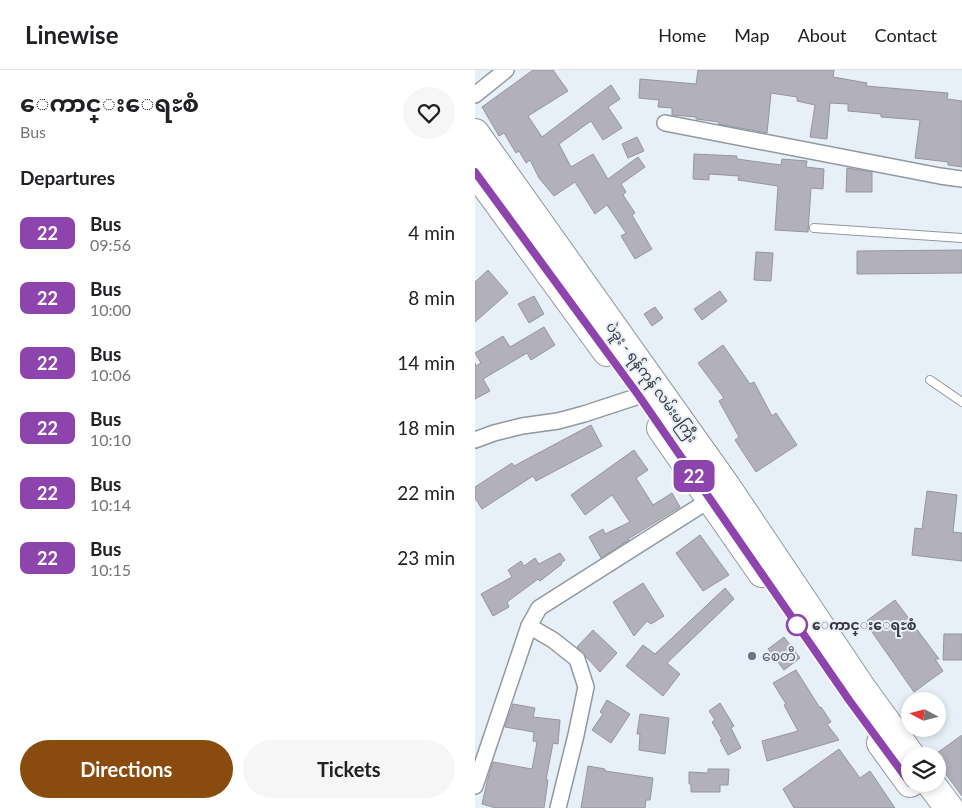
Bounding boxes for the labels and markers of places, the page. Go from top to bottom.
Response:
marker: ေကာင္းေရႊစံ [786,614,808,636]
place label: ေကာင္းေရႊစံ [812,616,917,637]
place label: စေတီ [762,646,796,664]
marker: စေတီ [746,650,758,662]

